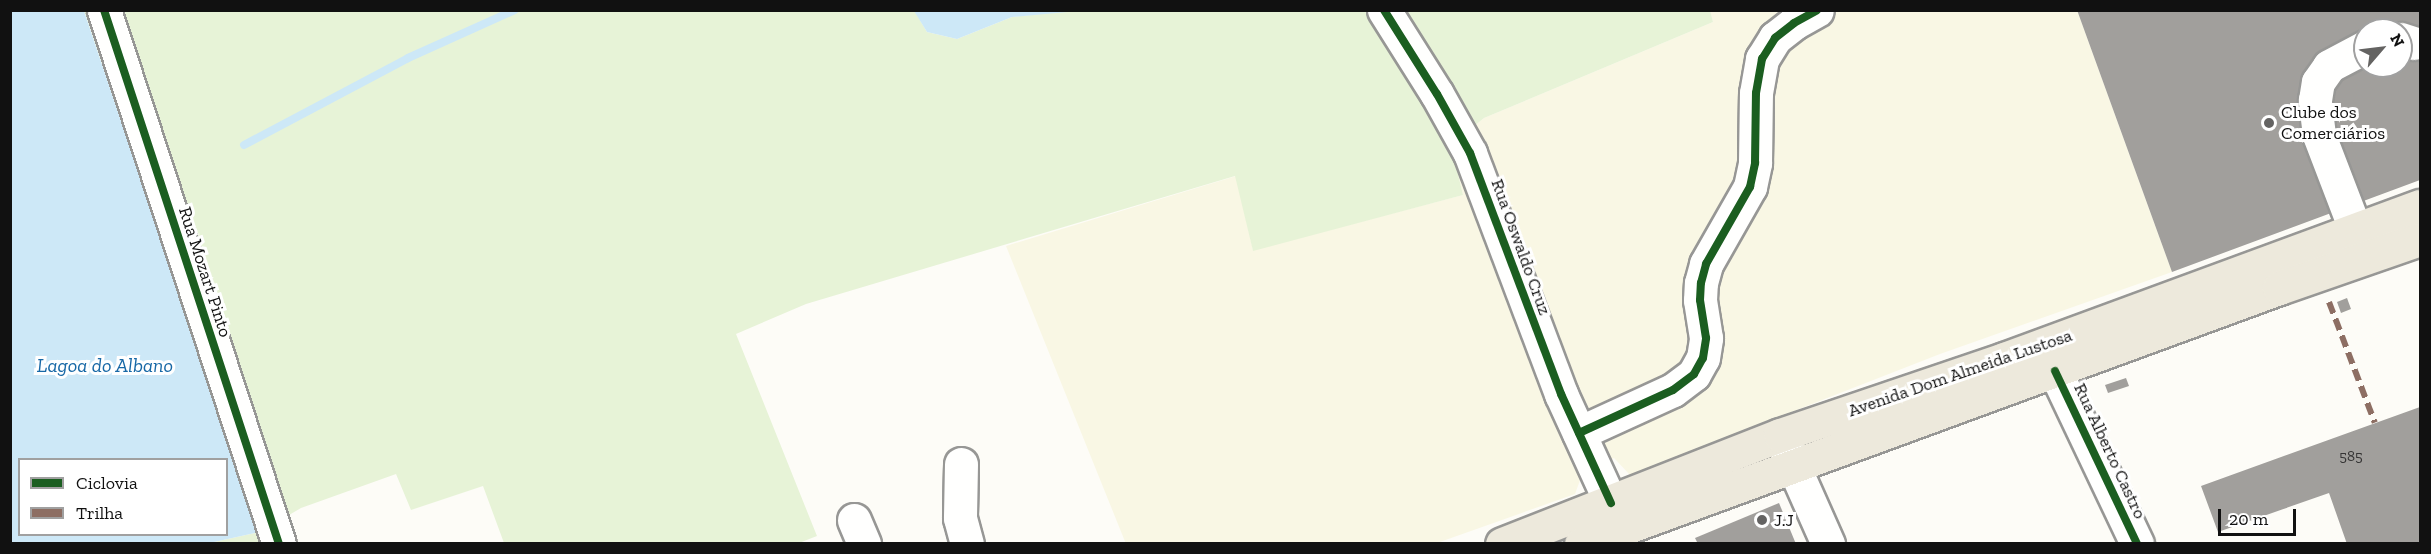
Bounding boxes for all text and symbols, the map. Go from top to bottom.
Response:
north arrow [2353,18,2413,78]
text: N [2386,30,2409,50]
place label: Clube dos Comerciários [2281,102,2385,144]
marker: Clube dos Comerciários [2262,116,2276,130]
street label: Rua Oswaldo Cruz [1486,176,1556,318]
street label: Rua Mozart Pinto [174,204,236,340]
street label: Avenida Dom Almeida Lustosa [1845,324,2075,422]
water label: Lagoa do Albano [37,353,173,377]
street label: Rua Alberto Castro [2069,379,2151,523]
house number: 585 [2339,448,2363,466]
legend [18,458,228,536]
text: Ciclovia [76,472,138,494]
scale bar [2221,497,2299,535]
text: Trilha [76,502,123,524]
text: 20 m [2229,508,2268,530]
place label: J.J [1774,509,1794,531]
marker: J.J [1755,513,1769,527]

